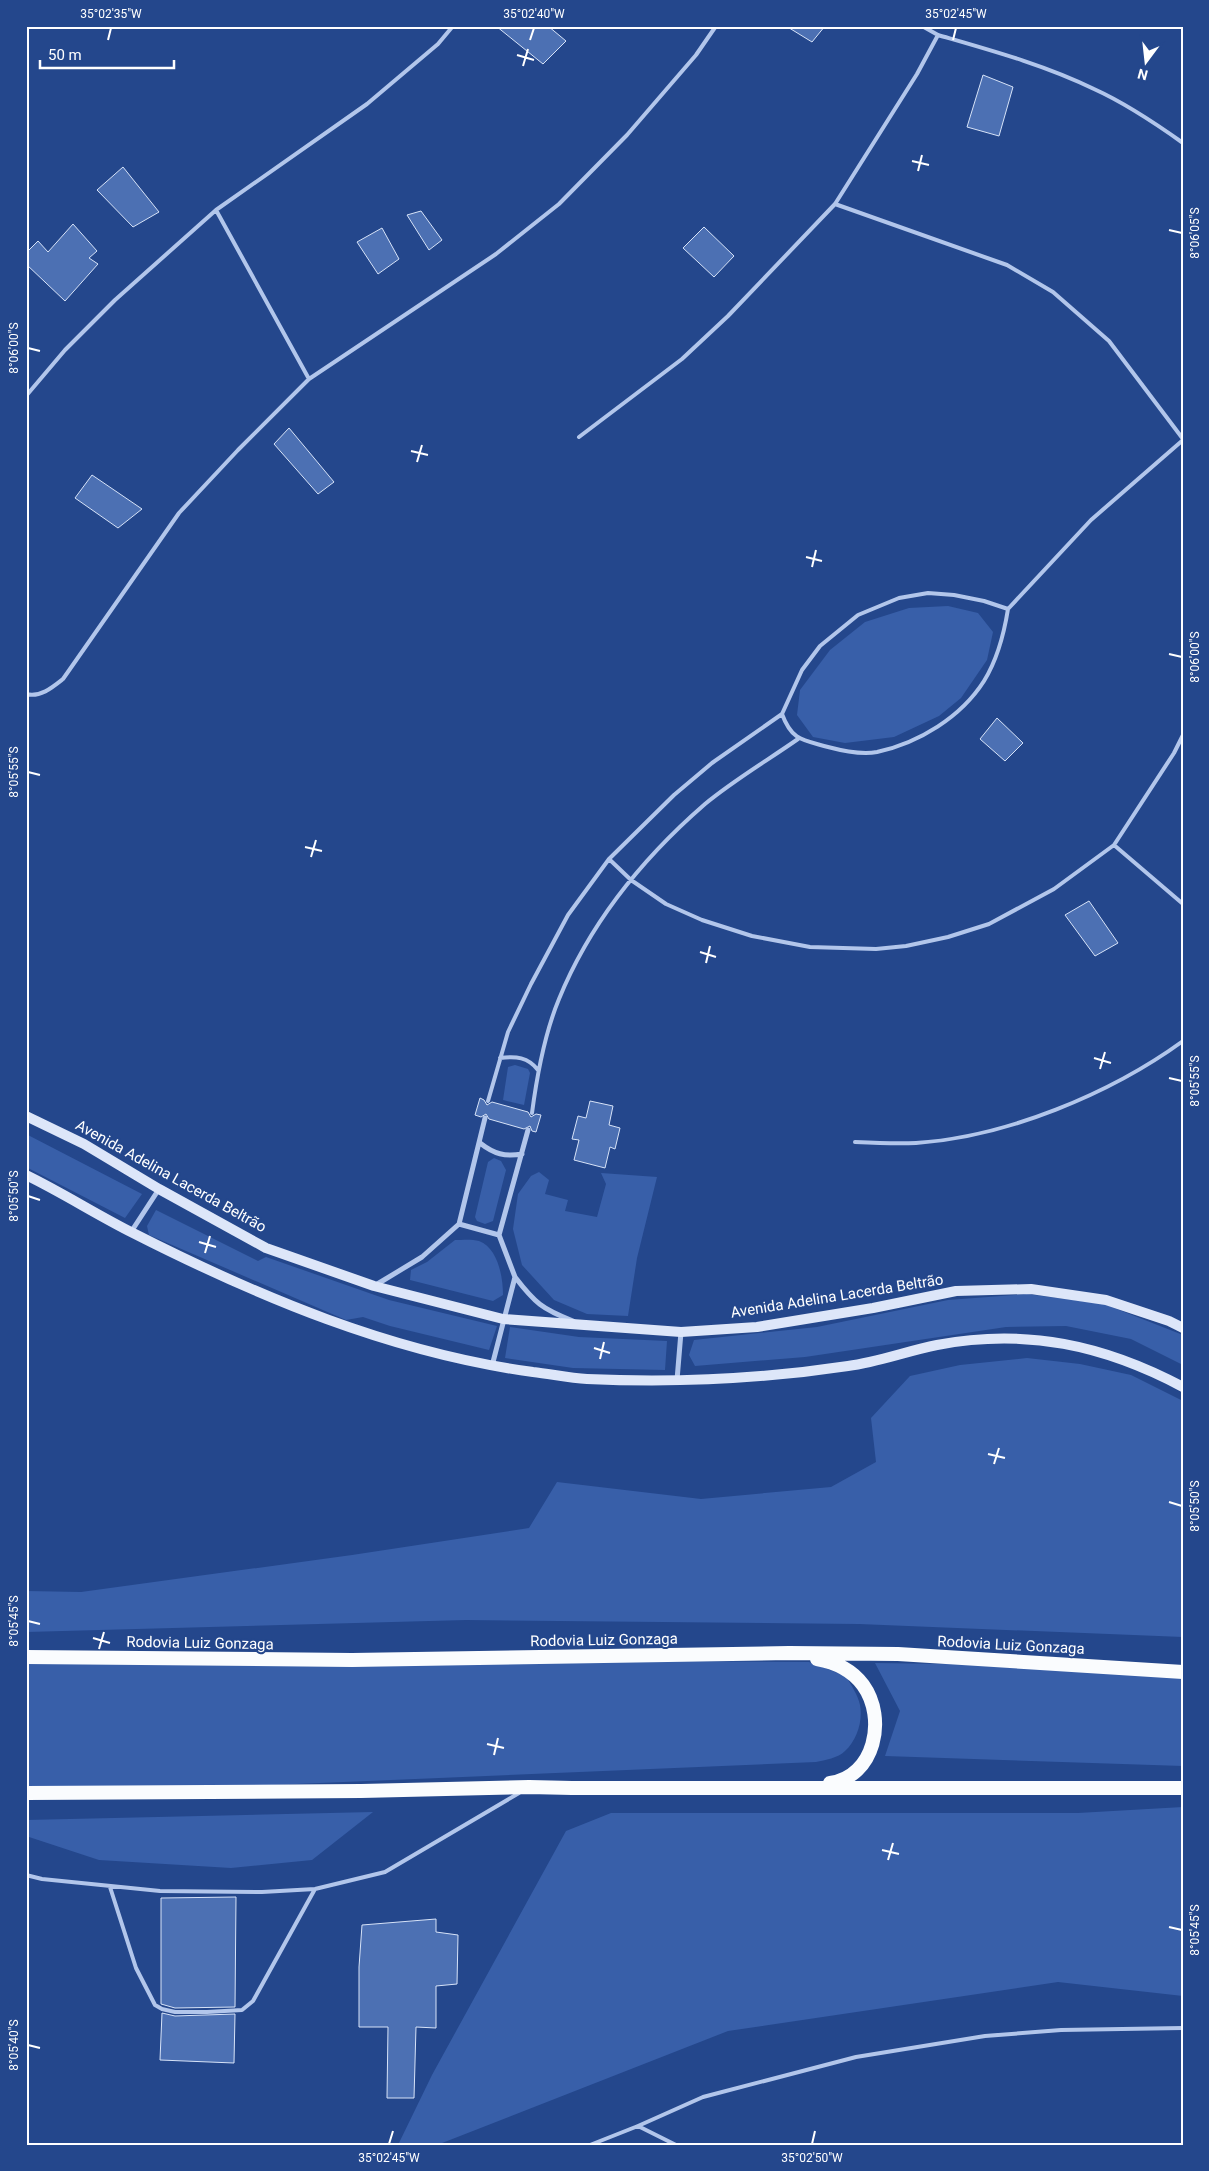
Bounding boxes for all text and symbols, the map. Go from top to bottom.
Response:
text: 35°02'35"W [80,7,142,21]
text: 35°02'40"W [503,7,565,21]
text: 35°02'45"W [925,7,987,21]
scale bar [40,38,174,70]
north arrow [1122,38,1172,88]
text: 50 m [48,46,82,64]
text: N [1136,66,1149,84]
text: 8°06'05"S [1188,207,1202,259]
text: 8°06'00"S [7,322,21,374]
text: 8°06'00"S [1188,631,1202,683]
text: 8°05'55"S [7,746,21,798]
text: 8°05'55"S [1188,1055,1202,1107]
street label: Avenida Adelina Lacerda Beltrão [73,1116,269,1236]
text: 8°05'50"S [7,1170,21,1222]
street label: Avenida Adelina Lacerda Beltrão [729,1270,945,1322]
text: 8°05'50"S [1188,1480,1202,1532]
text: 8°05'45"S [7,1595,21,1647]
street label: Rodovia Luiz Gonzaga [530,1630,678,1650]
street label: Rodovia Luiz Gonzaga [937,1632,1085,1658]
street label: Rodovia Luiz Gonzaga [126,1633,274,1653]
text: 8°05'45"S [1188,1904,1202,1956]
text: 8°05'40"S [7,2019,21,2071]
text: 35°02'45"W [358,2151,420,2165]
text: 35°02'50"W [781,2151,843,2165]

